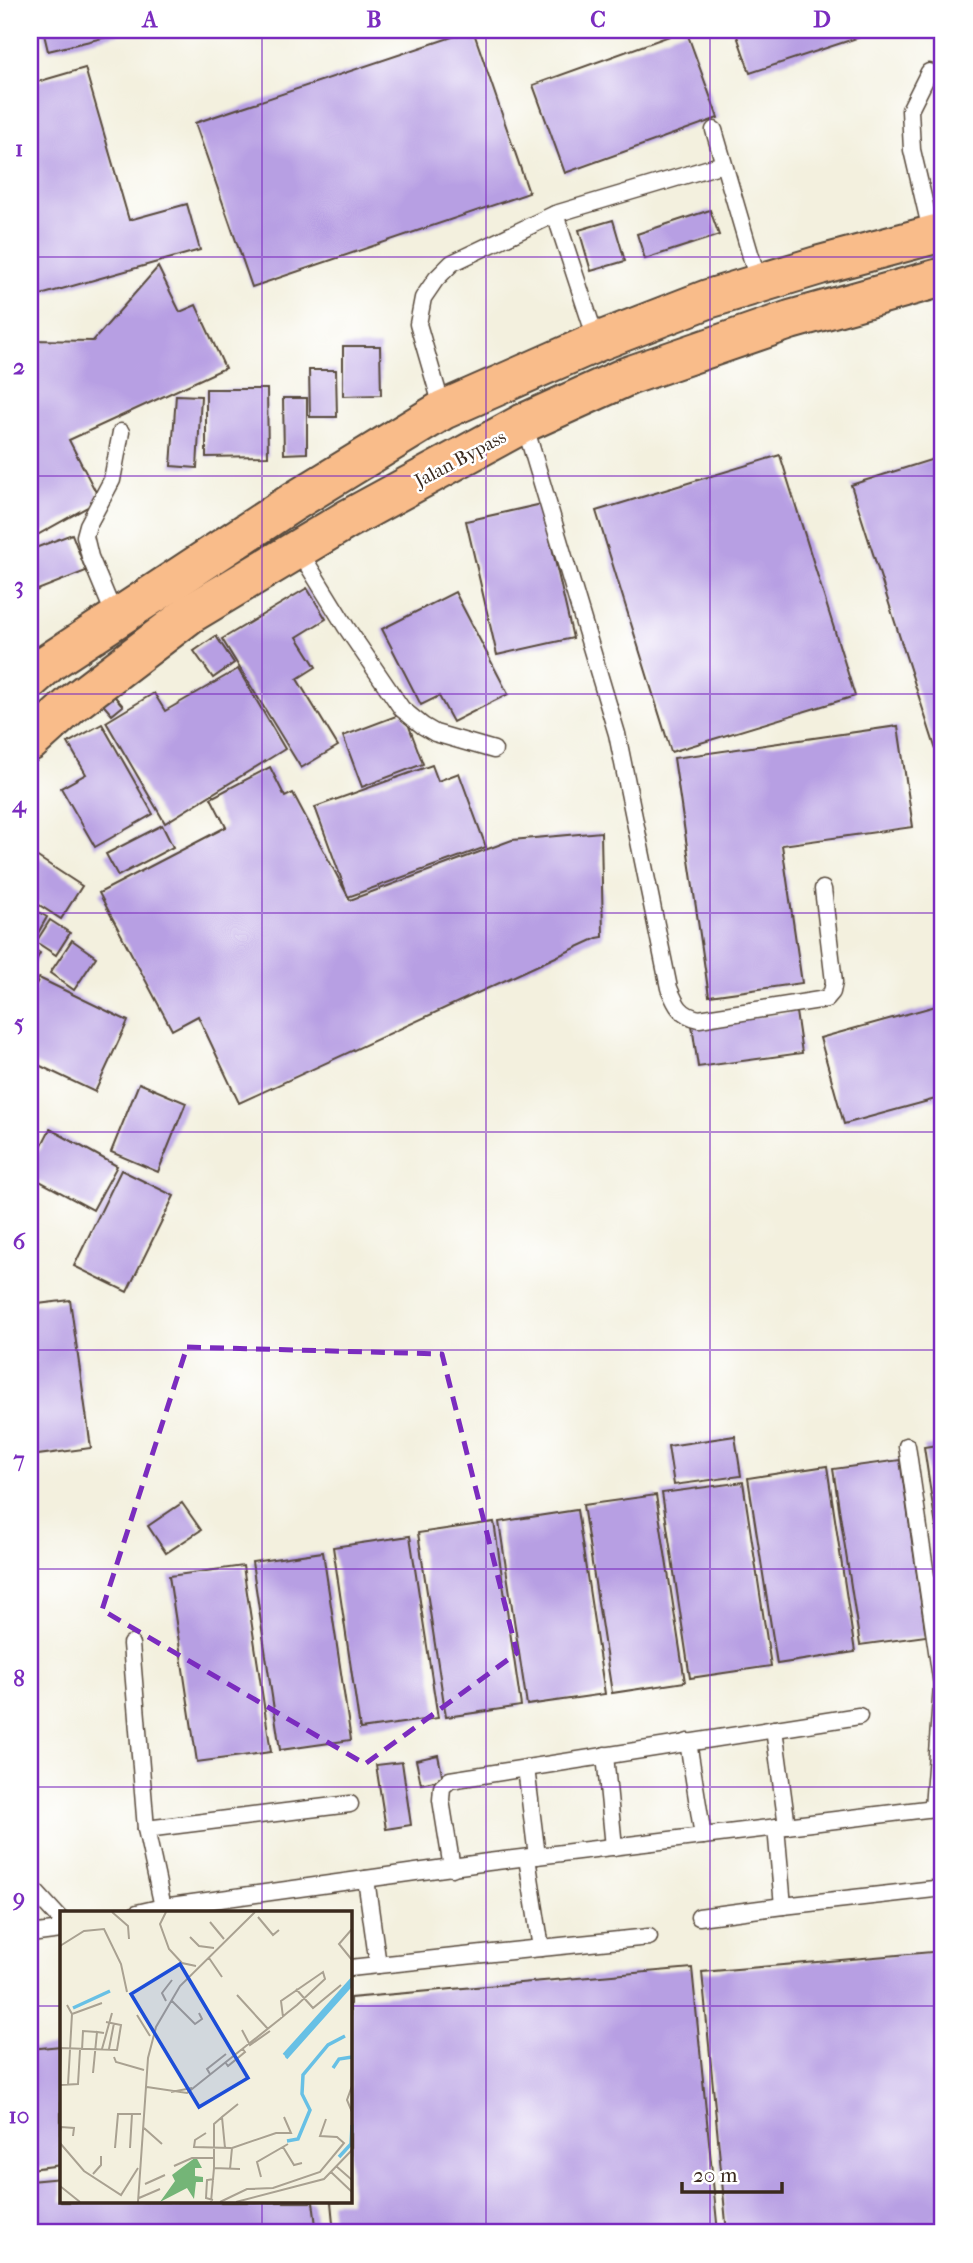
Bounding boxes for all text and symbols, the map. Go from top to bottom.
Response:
text: A [141,6,159,33]
text: B [367,6,382,33]
text: C [590,6,606,33]
text: D [813,6,831,33]
text: 1 [15,135,23,162]
text: 2 [13,353,25,380]
street label: Jalan Bypass [409,426,510,493]
text: 3 [14,572,24,599]
text: 4 [11,791,27,818]
text: 5 [14,1009,24,1036]
text: 6 [13,1228,26,1255]
text: 7 [12,1446,25,1473]
text: 8 [13,1665,25,1692]
text: 9 [12,1884,25,1911]
inset map [60,1911,352,2204]
text: 10 [9,2102,29,2129]
scale bar [682,2151,782,2195]
text: 20 m [693,2163,738,2187]

